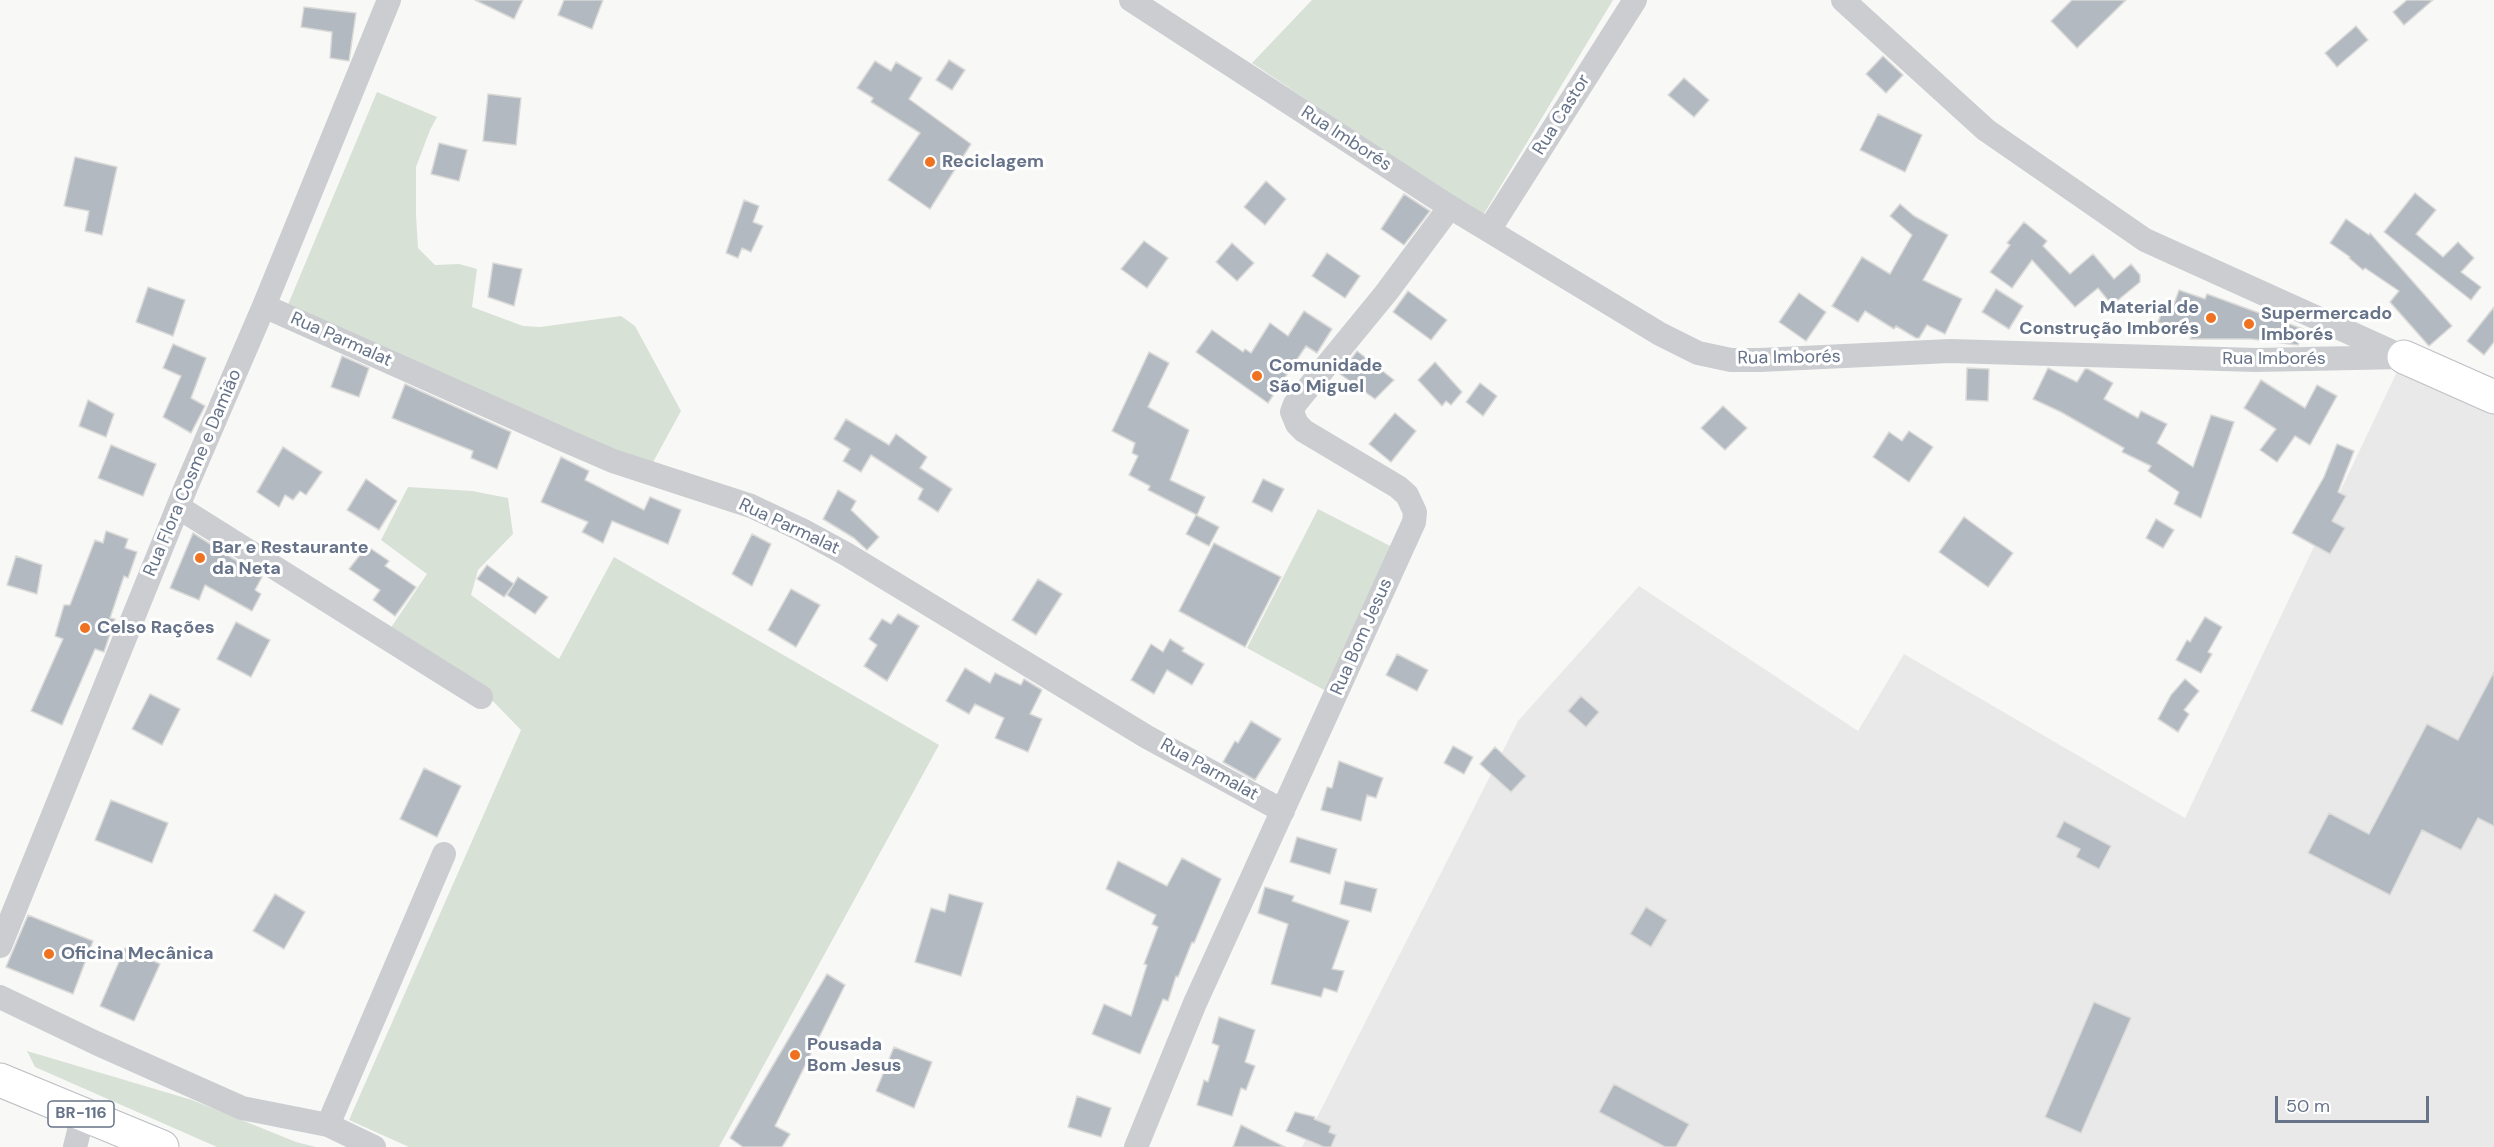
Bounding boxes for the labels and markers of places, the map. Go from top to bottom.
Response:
place label: Reciclagem [942,151,1044,173]
marker: Reciclagem [923,155,937,169]
place label: Material de Construção Imborés [2019,297,2199,340]
place label: Supermercado Imborés [2261,303,2392,346]
marker: Material de Construção Imborés [2204,311,2218,325]
marker: Supermercado Imborés [2242,317,2256,331]
place label: Comunidade São Miguel [1269,355,1382,398]
marker: Comunidade São Miguel [1250,369,1264,383]
place label: Bar e Restaurante da Neta [212,537,368,580]
marker: Bar e Restaurante da Neta [193,551,207,565]
place label: Celso Rações [97,617,215,639]
marker: Celso Rações [78,621,92,635]
place label: Oficina Mecânica [61,943,214,965]
marker: Oficina Mecânica [42,947,56,961]
place label: Pousada Bom Jesus [807,1034,901,1076]
marker: Pousada Bom Jesus [788,1048,802,1062]

